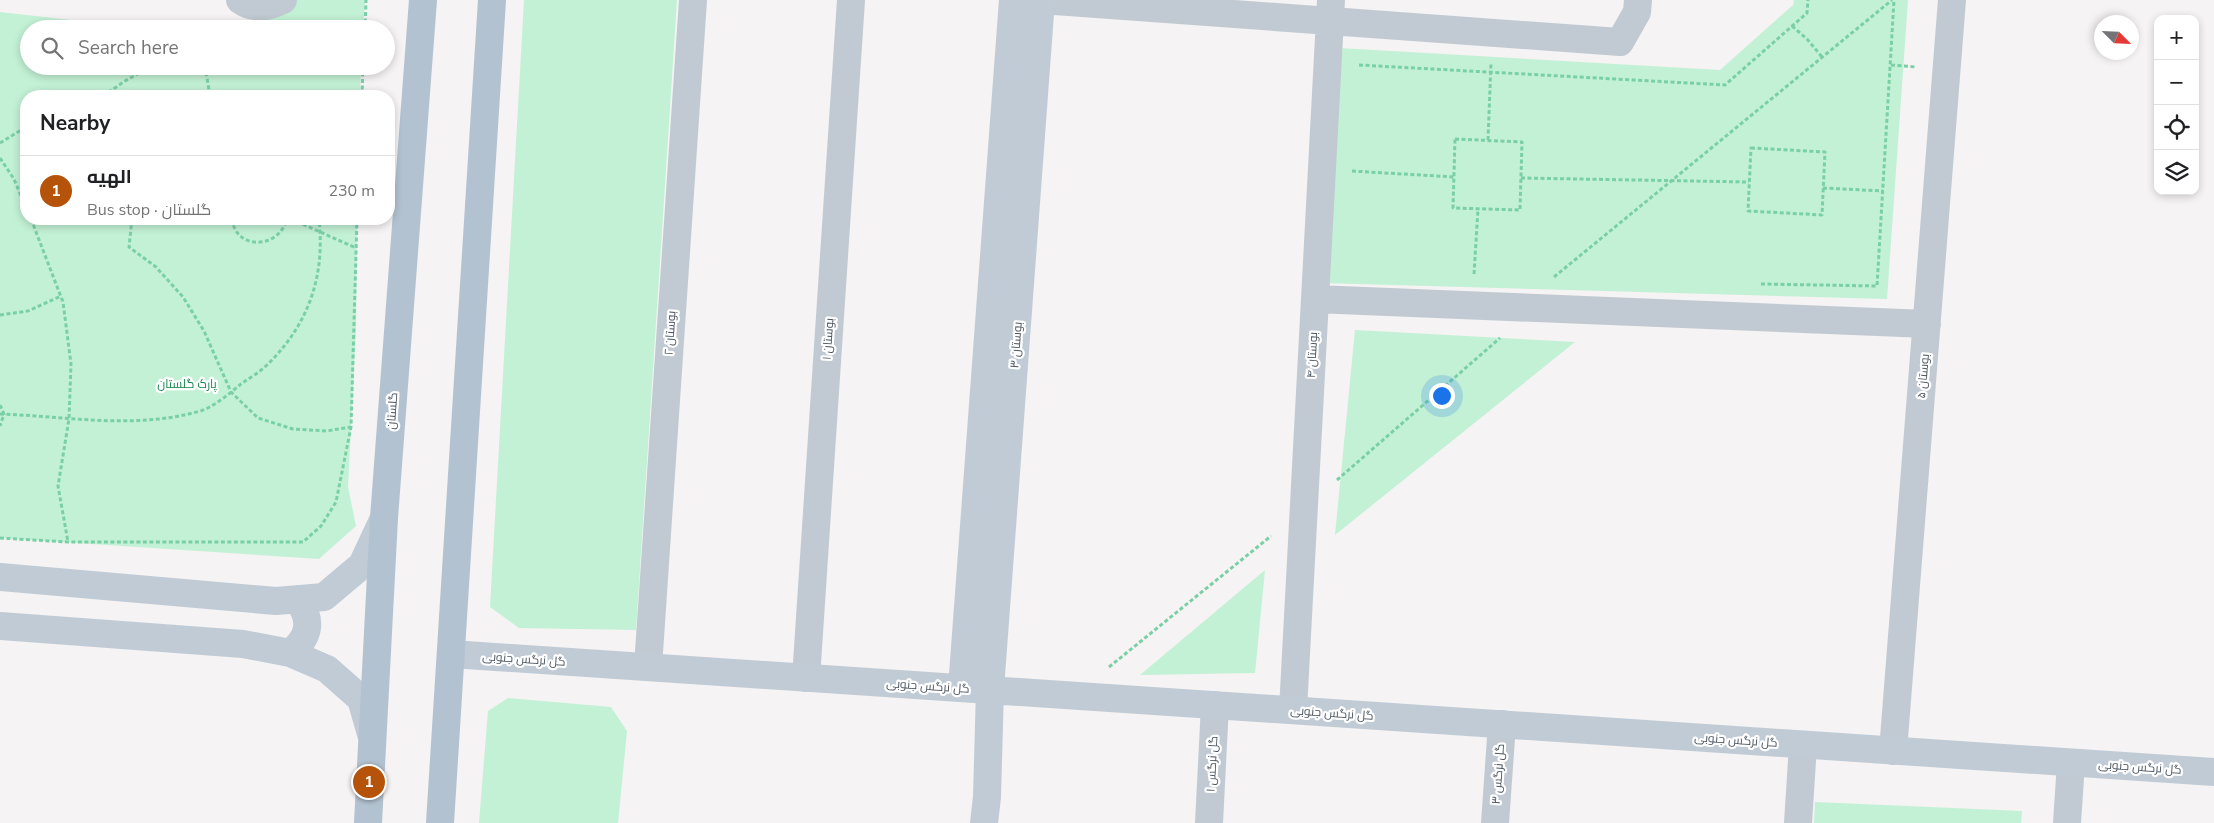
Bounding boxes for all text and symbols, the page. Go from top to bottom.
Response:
north arrow [2094,15,2139,60]
map controls [2154,15,2199,195]
button: + [2154,15,2199,60]
search box [20,20,395,75]
icon: search [38,34,66,62]
text: Search here [78,35,179,61]
button: − [2154,60,2199,105]
button: locate [2154,105,2199,150]
text: Nearby [40,109,110,137]
button: layers [2154,150,2199,195]
text: الهیه [87,164,132,190]
text: 1 [51,180,61,202]
text: 230 m [328,180,375,202]
text: Bus stop · گلستان [87,199,211,221]
street label: بوستان ۲ [660,310,680,356]
street label: بوستان ۱ [819,318,837,360]
street label: بوستان ۳ [1006,321,1026,369]
street label: بوستان ۴ [1303,332,1321,378]
street label: بوستان ۵ [1913,353,1933,399]
park label: پارک گلستان [157,376,218,393]
your location [1429,383,1455,409]
street label: گلستان [383,392,401,430]
street label: گل نرگس جنوبی [482,648,566,670]
street label: گل نرگس جنوبی [886,675,970,697]
street label: گل نرگس جنوبی [1290,702,1374,724]
street label: گل نرگس جنوبی [1694,729,1778,751]
street label: گل نرگس ۱ [1203,735,1221,793]
street label: گل نرگس ۳ [1488,743,1508,805]
street label: گل نرگس جنوبی [2098,756,2182,778]
pin: 1 [353,763,385,801]

